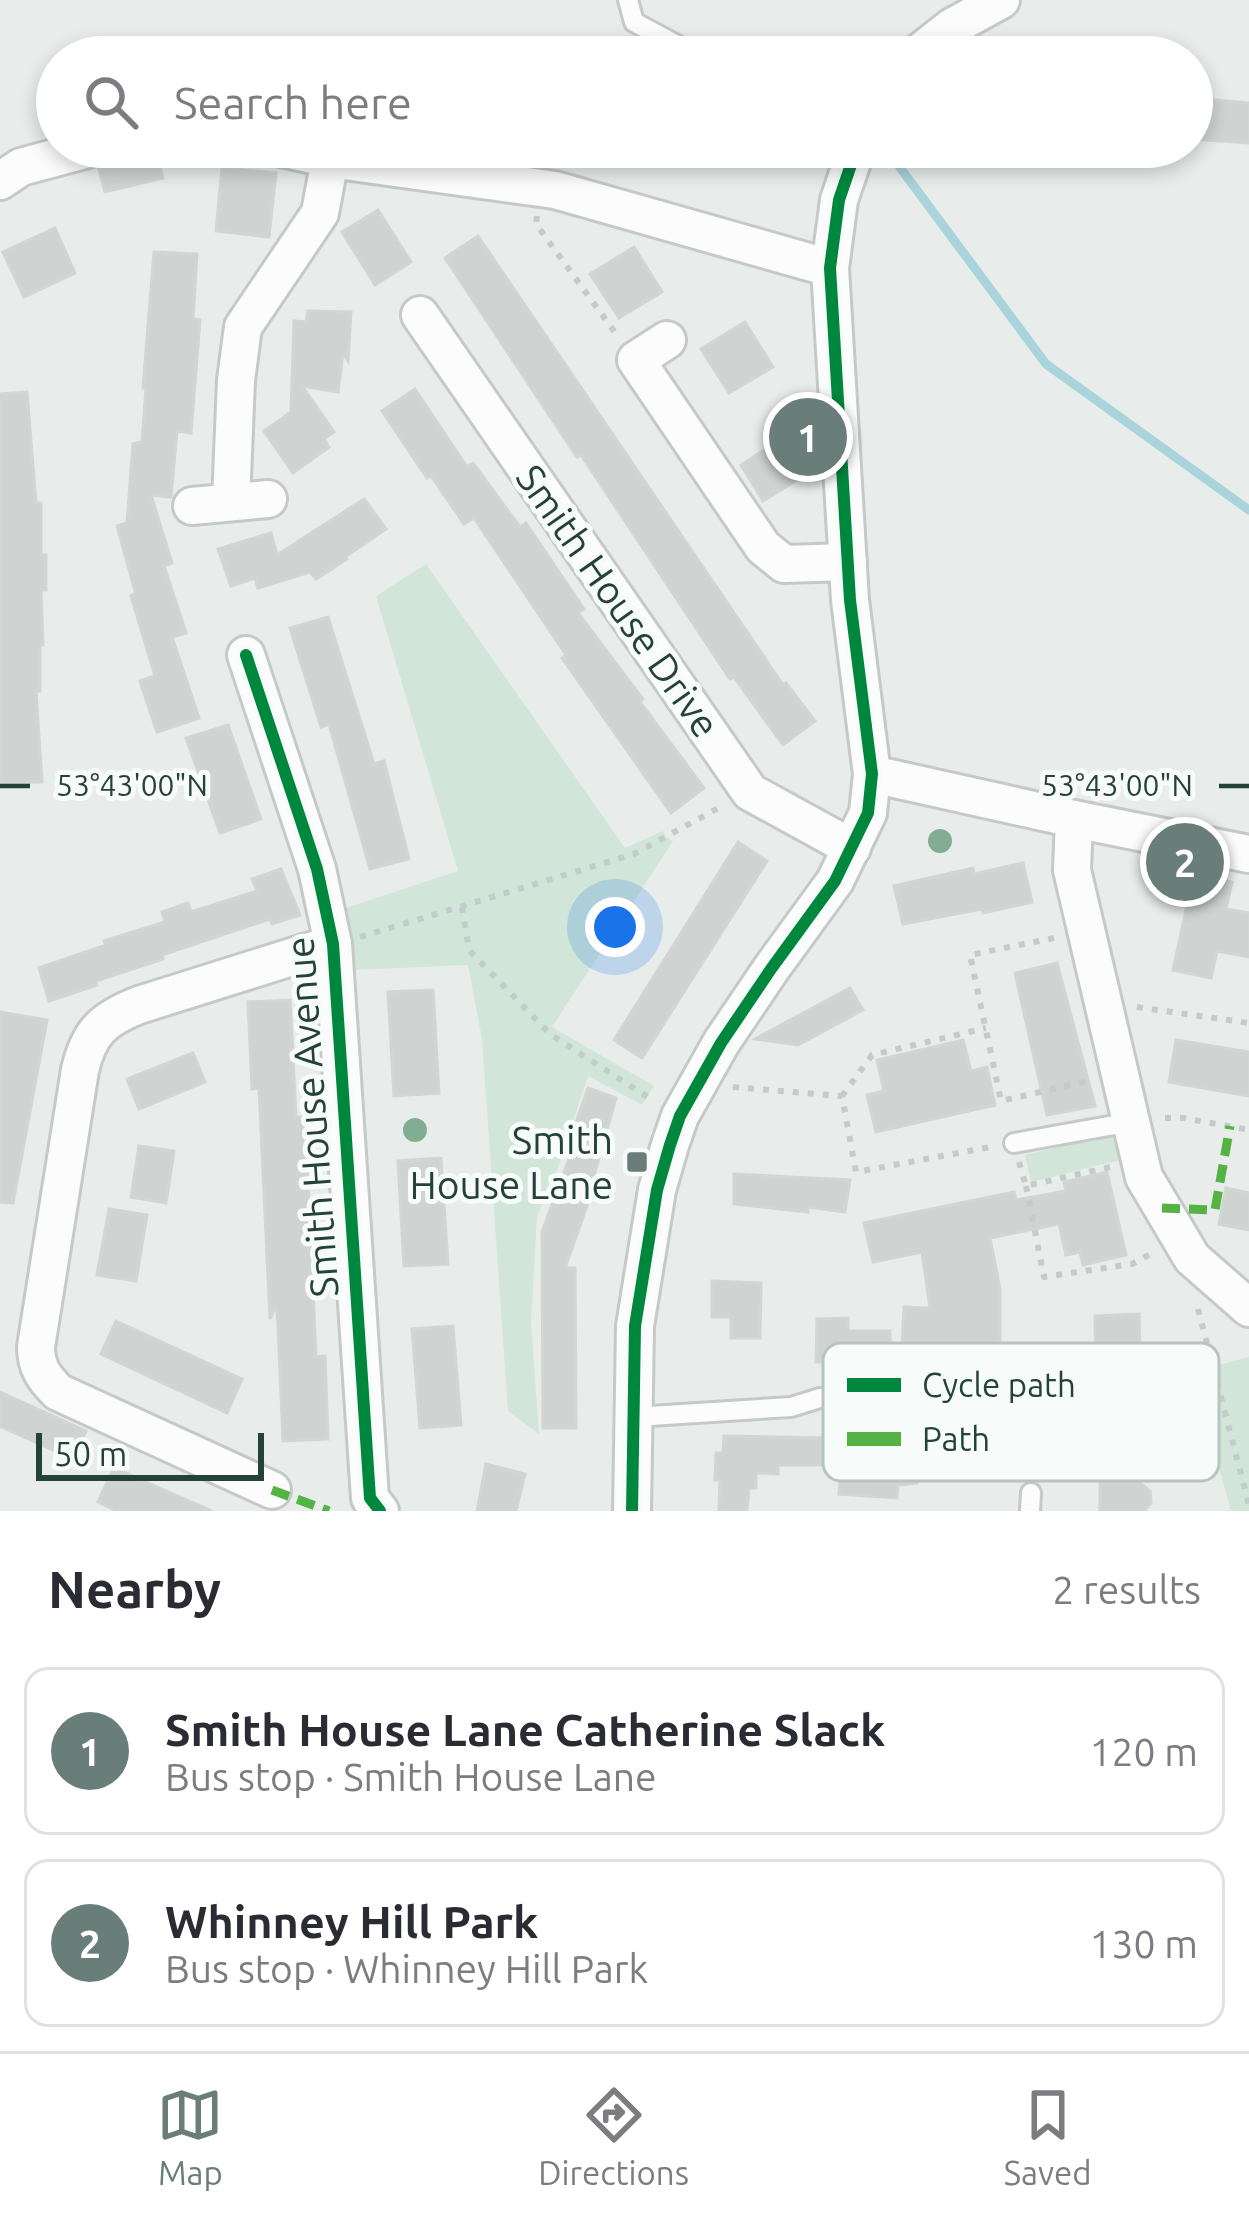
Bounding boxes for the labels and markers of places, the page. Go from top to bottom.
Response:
pin: 1 [769,392,847,482]
pin: 2 [1146,817,1224,907]
place label: Smith House Lane [410,1118,613,1206]
marker: Smith House Lane [624,1149,650,1175]

